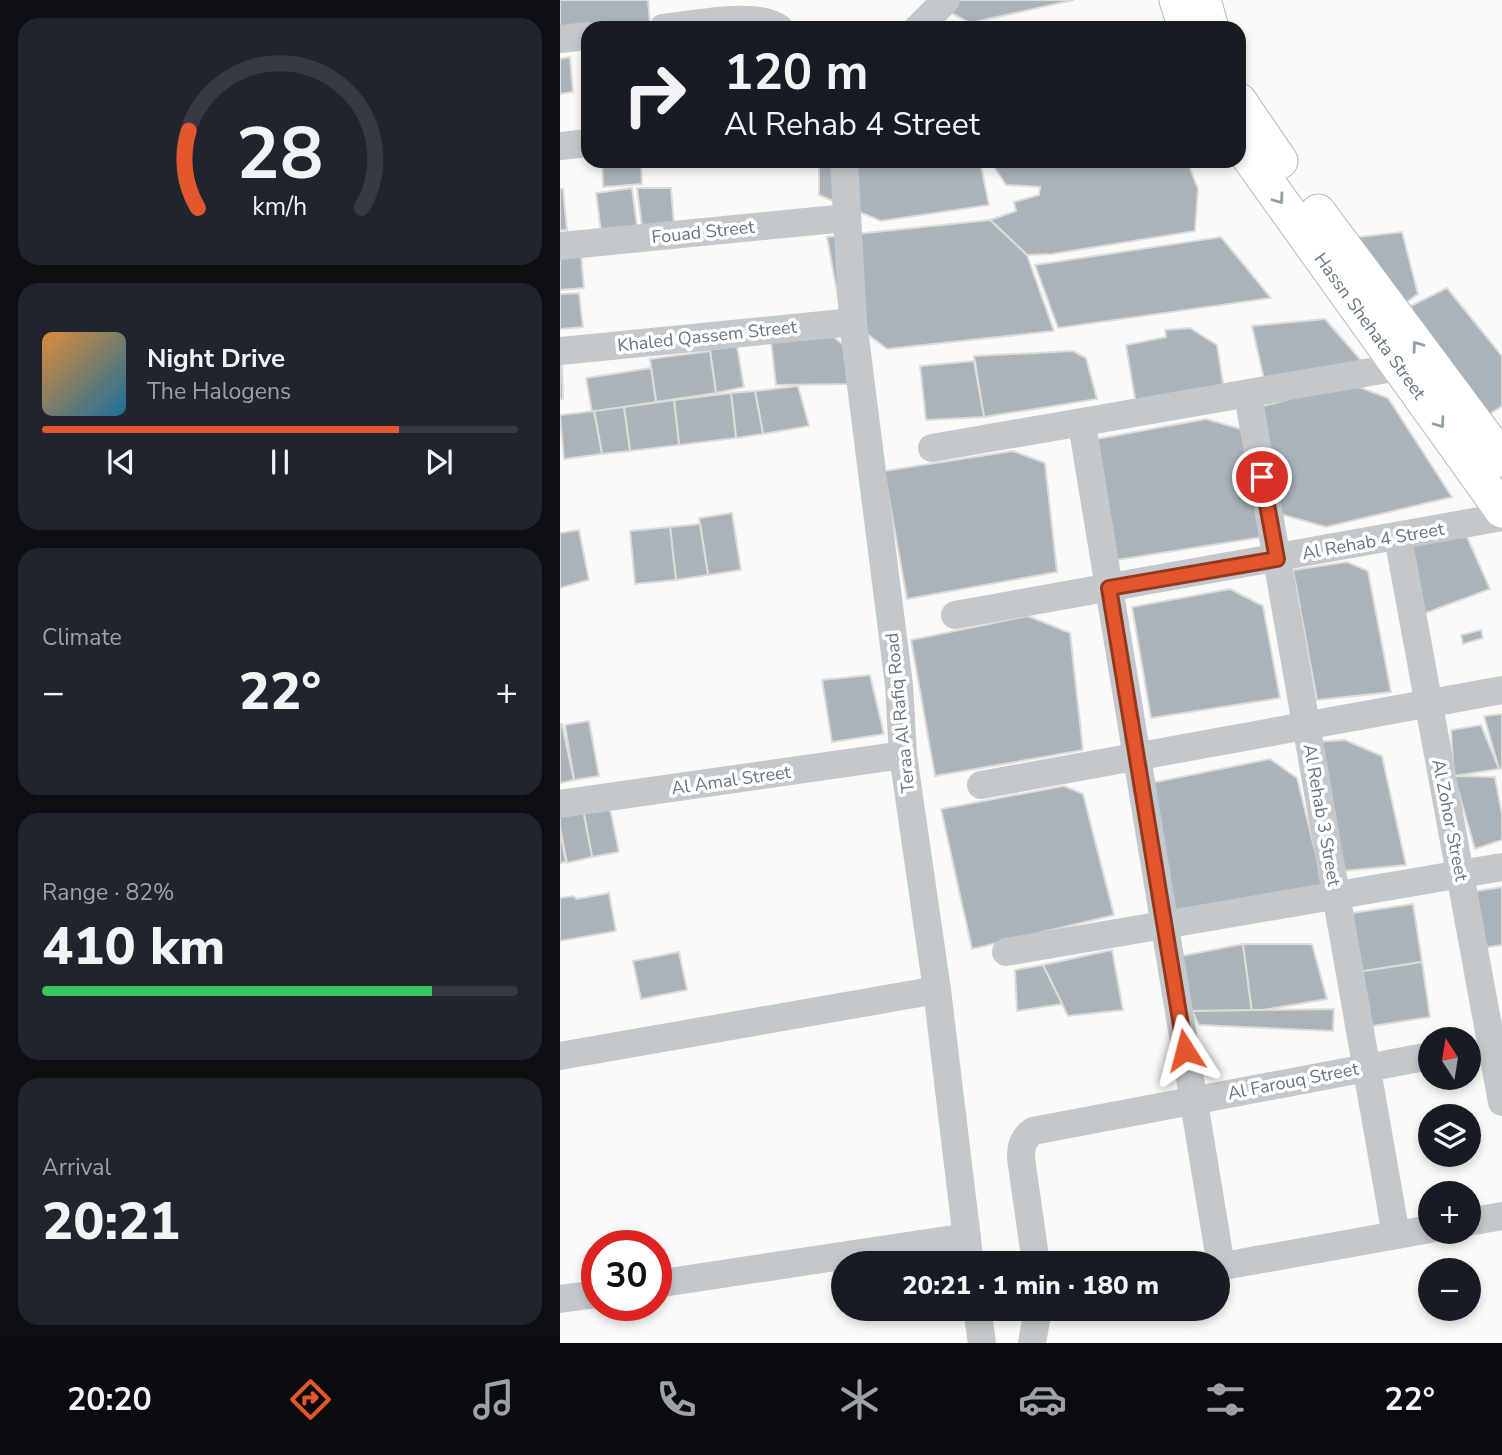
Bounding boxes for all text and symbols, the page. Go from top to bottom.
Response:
text: 120 m [724,39,868,106]
icon: right [609,49,700,140]
text: Al Rehab 4 Street [724,103,980,146]
text: 28 [236,104,324,204]
text: km/h [252,189,308,223]
one-way arrow [1271,191,1283,204]
street label: Fouad Street [650,215,756,249]
street label: Hassn Shehata Street [1309,248,1432,405]
street label: Khaled Qassem Street [616,315,799,357]
text: Night Drive [147,341,285,376]
one-way arrow [1412,341,1425,354]
text: The Halogens [147,376,291,407]
one-way arrow [1432,415,1444,428]
icon: previous [102,443,140,481]
icon: pause [261,443,299,481]
icon: next [420,443,458,481]
pin [1232,447,1292,507]
icon: arrive [1243,458,1281,496]
street label: Al Rehab 4 Street [1300,517,1447,565]
text: Climate [42,622,122,653]
street label: Teraa Al Rafiq Road [880,632,920,794]
text: 22° [239,656,321,727]
text: − [42,667,65,718]
text: + [495,667,518,718]
street label: Al Rehab 3 Street [1298,742,1346,889]
street label: Al Zohor Street [1426,757,1474,884]
street label: Al Amal Street [670,760,793,800]
text: Range · 82% [42,877,174,908]
text: 410 km [42,911,225,982]
position arrow [1148,1013,1222,1087]
north arrow [1418,1027,1480,1090]
map controls [1418,1027,1481,1321]
street label: Al Farouq Street [1226,1056,1361,1105]
button: layers [1418,1104,1481,1167]
text: Arrival [42,1152,111,1183]
button: + [1418,1181,1481,1244]
text: 20:21 [42,1186,180,1257]
speed limit sign: 30 [581,1230,672,1321]
button: − [1418,1258,1481,1321]
text: 20:21 · 1 min · 180 m [902,1268,1159,1303]
icon: directions [286,1375,335,1424]
icon: music [469,1375,518,1424]
icon: phone [652,1375,701,1424]
icon: climate [835,1375,884,1424]
icon: car [1018,1375,1067,1424]
icon: filters [1201,1375,1250,1424]
text: 20:20 [67,1378,152,1421]
text: 22° [1384,1378,1435,1421]

